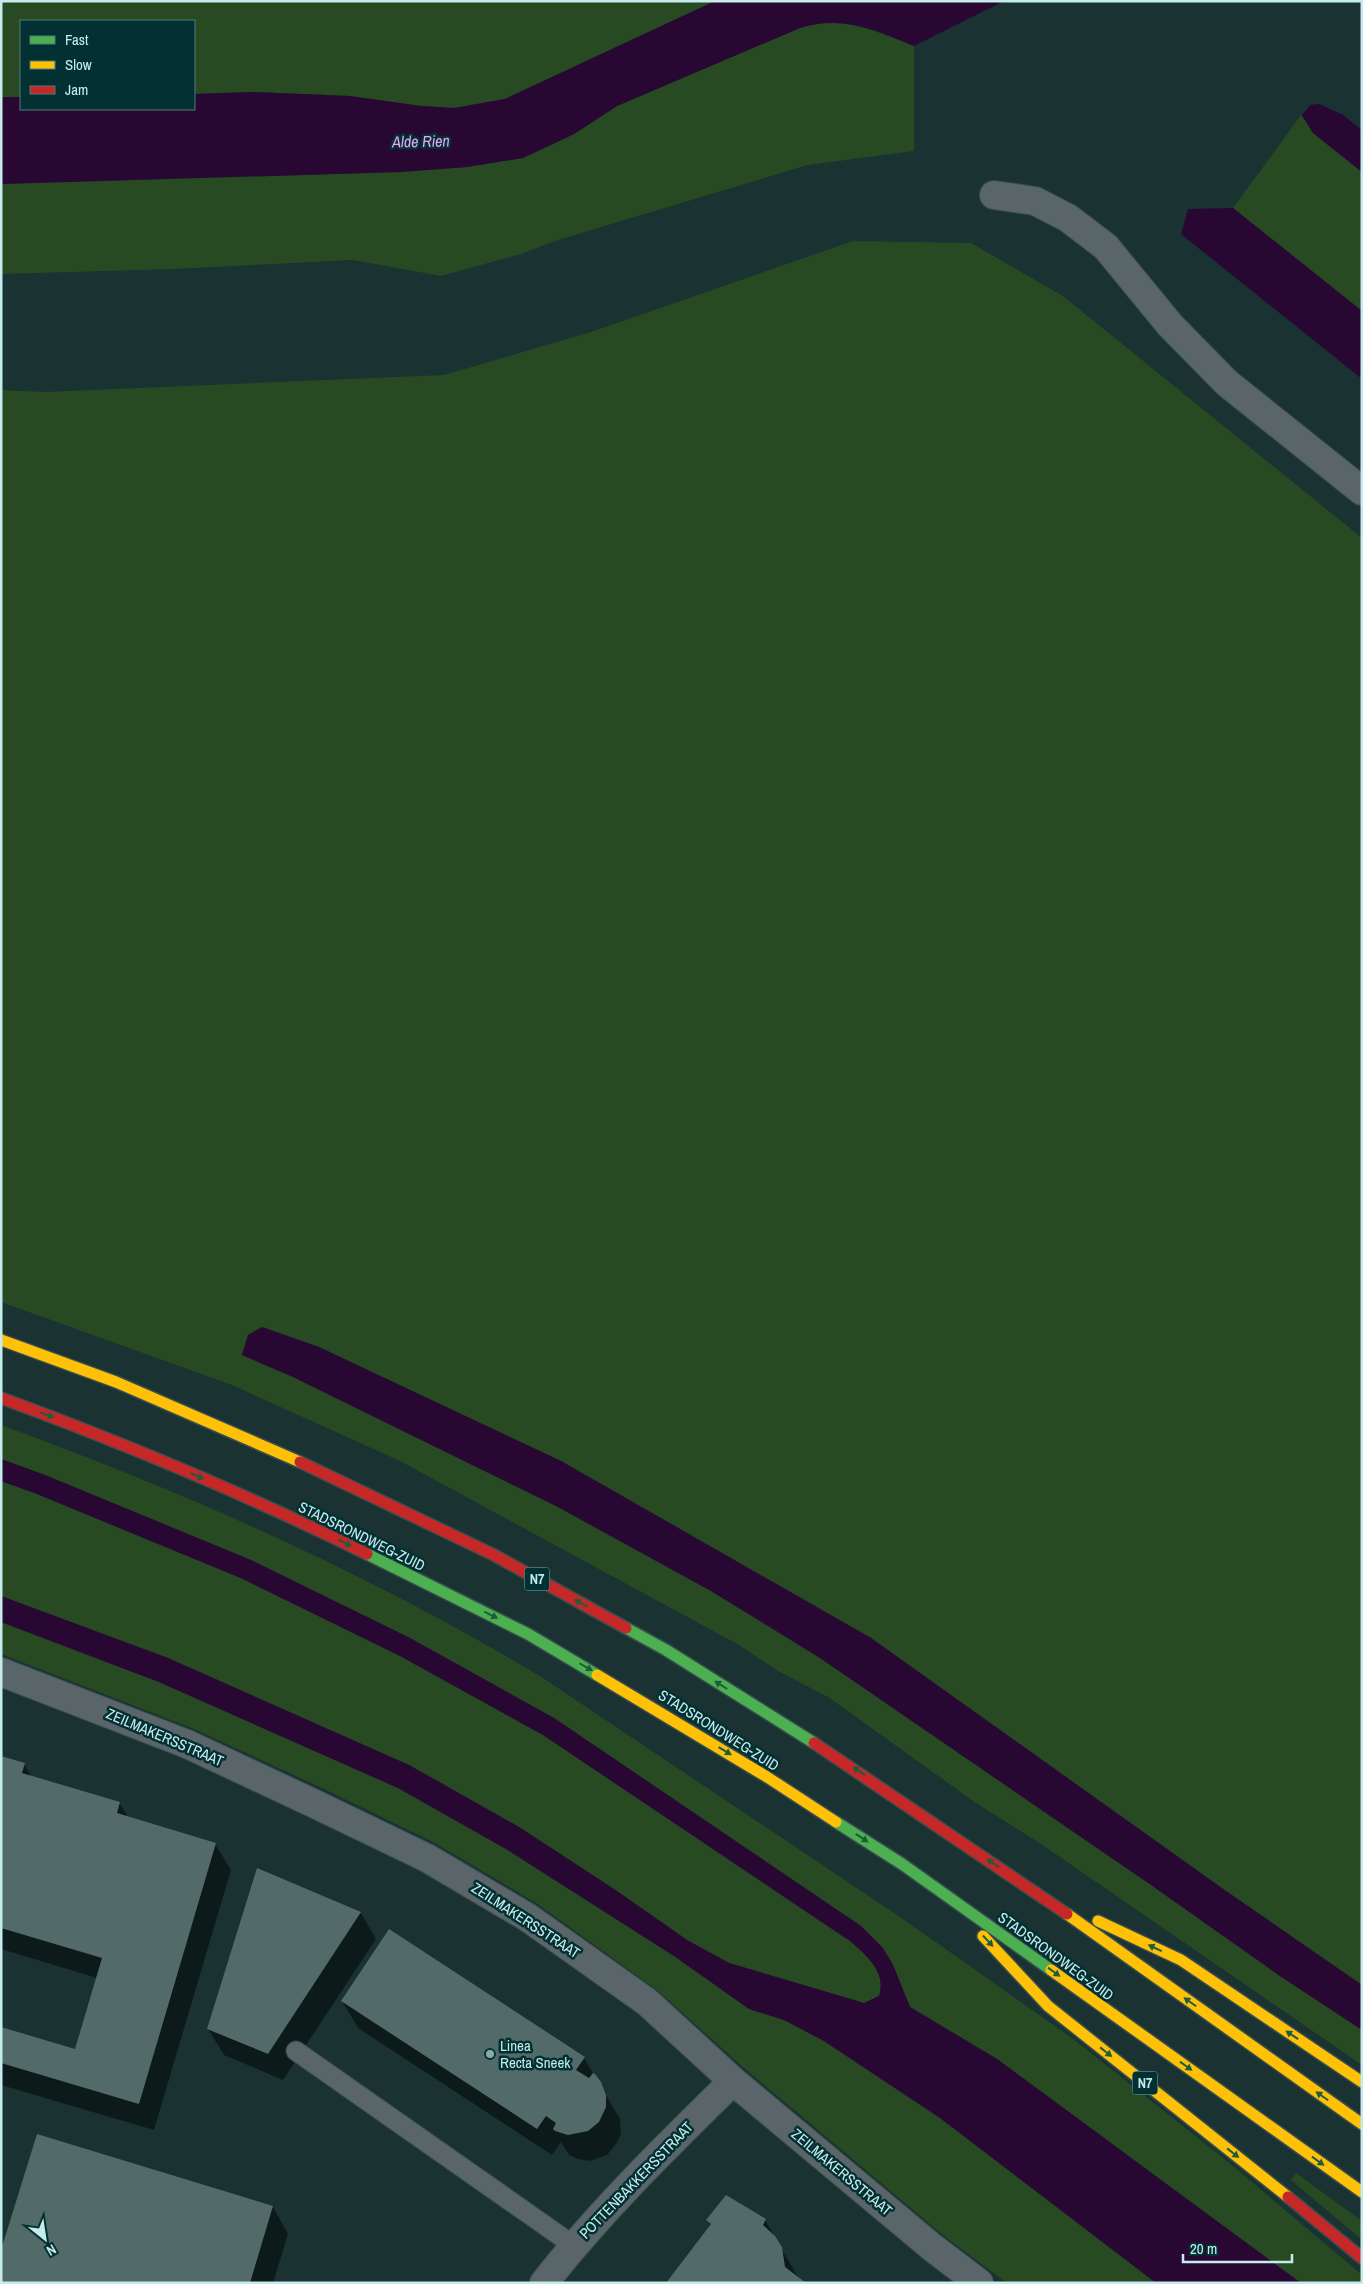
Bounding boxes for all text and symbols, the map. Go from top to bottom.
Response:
legend [20,20,195,110]
text: Fast [65,29,89,50]
text: Slow [65,54,92,75]
text: Jam [65,79,88,100]
water label: Alde Rien [391,129,450,153]
one-way arrow [40,1411,55,1419]
one-way arrow [190,1473,204,1481]
street label: STADSRONDWEG-ZUID [295,1496,429,1576]
one-way arrow [338,1540,352,1548]
road number: N7 [524,1568,550,1590]
one-way arrow [574,1599,588,1607]
one-way arrow [484,1611,498,1619]
one-way arrow [578,1663,593,1671]
one-way arrow [715,1680,728,1689]
street label: STADSRONDWEG-ZUID [655,1684,783,1776]
street label: ZEILMAKERSSTRAAT [103,1703,227,1771]
one-way arrow [718,1746,731,1755]
one-way arrow [852,1766,866,1776]
one-way arrow [855,1833,869,1843]
one-way arrow [986,1858,1000,1868]
street label: ZEILMAKERSSTRAAT [468,1877,585,1963]
street label: STADSRONDWEG-ZUID [994,1907,1118,2005]
one-way arrow [982,1935,994,1947]
one-way arrow [1148,1944,1162,1952]
one-way arrow [1047,1967,1060,1977]
one-way arrow [1183,1997,1197,2007]
one-way arrow [1285,2030,1299,2040]
place label: Linea Recta Sneek [500,2035,571,2073]
one-way arrow [1099,2047,1112,2058]
marker: Linea Recta Sneek [484,2048,496,2060]
one-way arrow [1179,2061,1192,2072]
road number: N7 [1132,2072,1158,2094]
one-way arrow [1315,2091,1329,2101]
street label: POTTENBAKKERSSTRAAT [574,2116,698,2243]
street label: ZEILMAKERSSTRAAT [787,2124,897,2221]
one-way arrow [1227,2148,1240,2159]
one-way arrow [1311,2156,1325,2166]
north arrow [20,2214,70,2264]
scale bar [1183,2232,1292,2264]
text: 20 m [1190,2238,1217,2259]
text: N [43,2240,60,2260]

